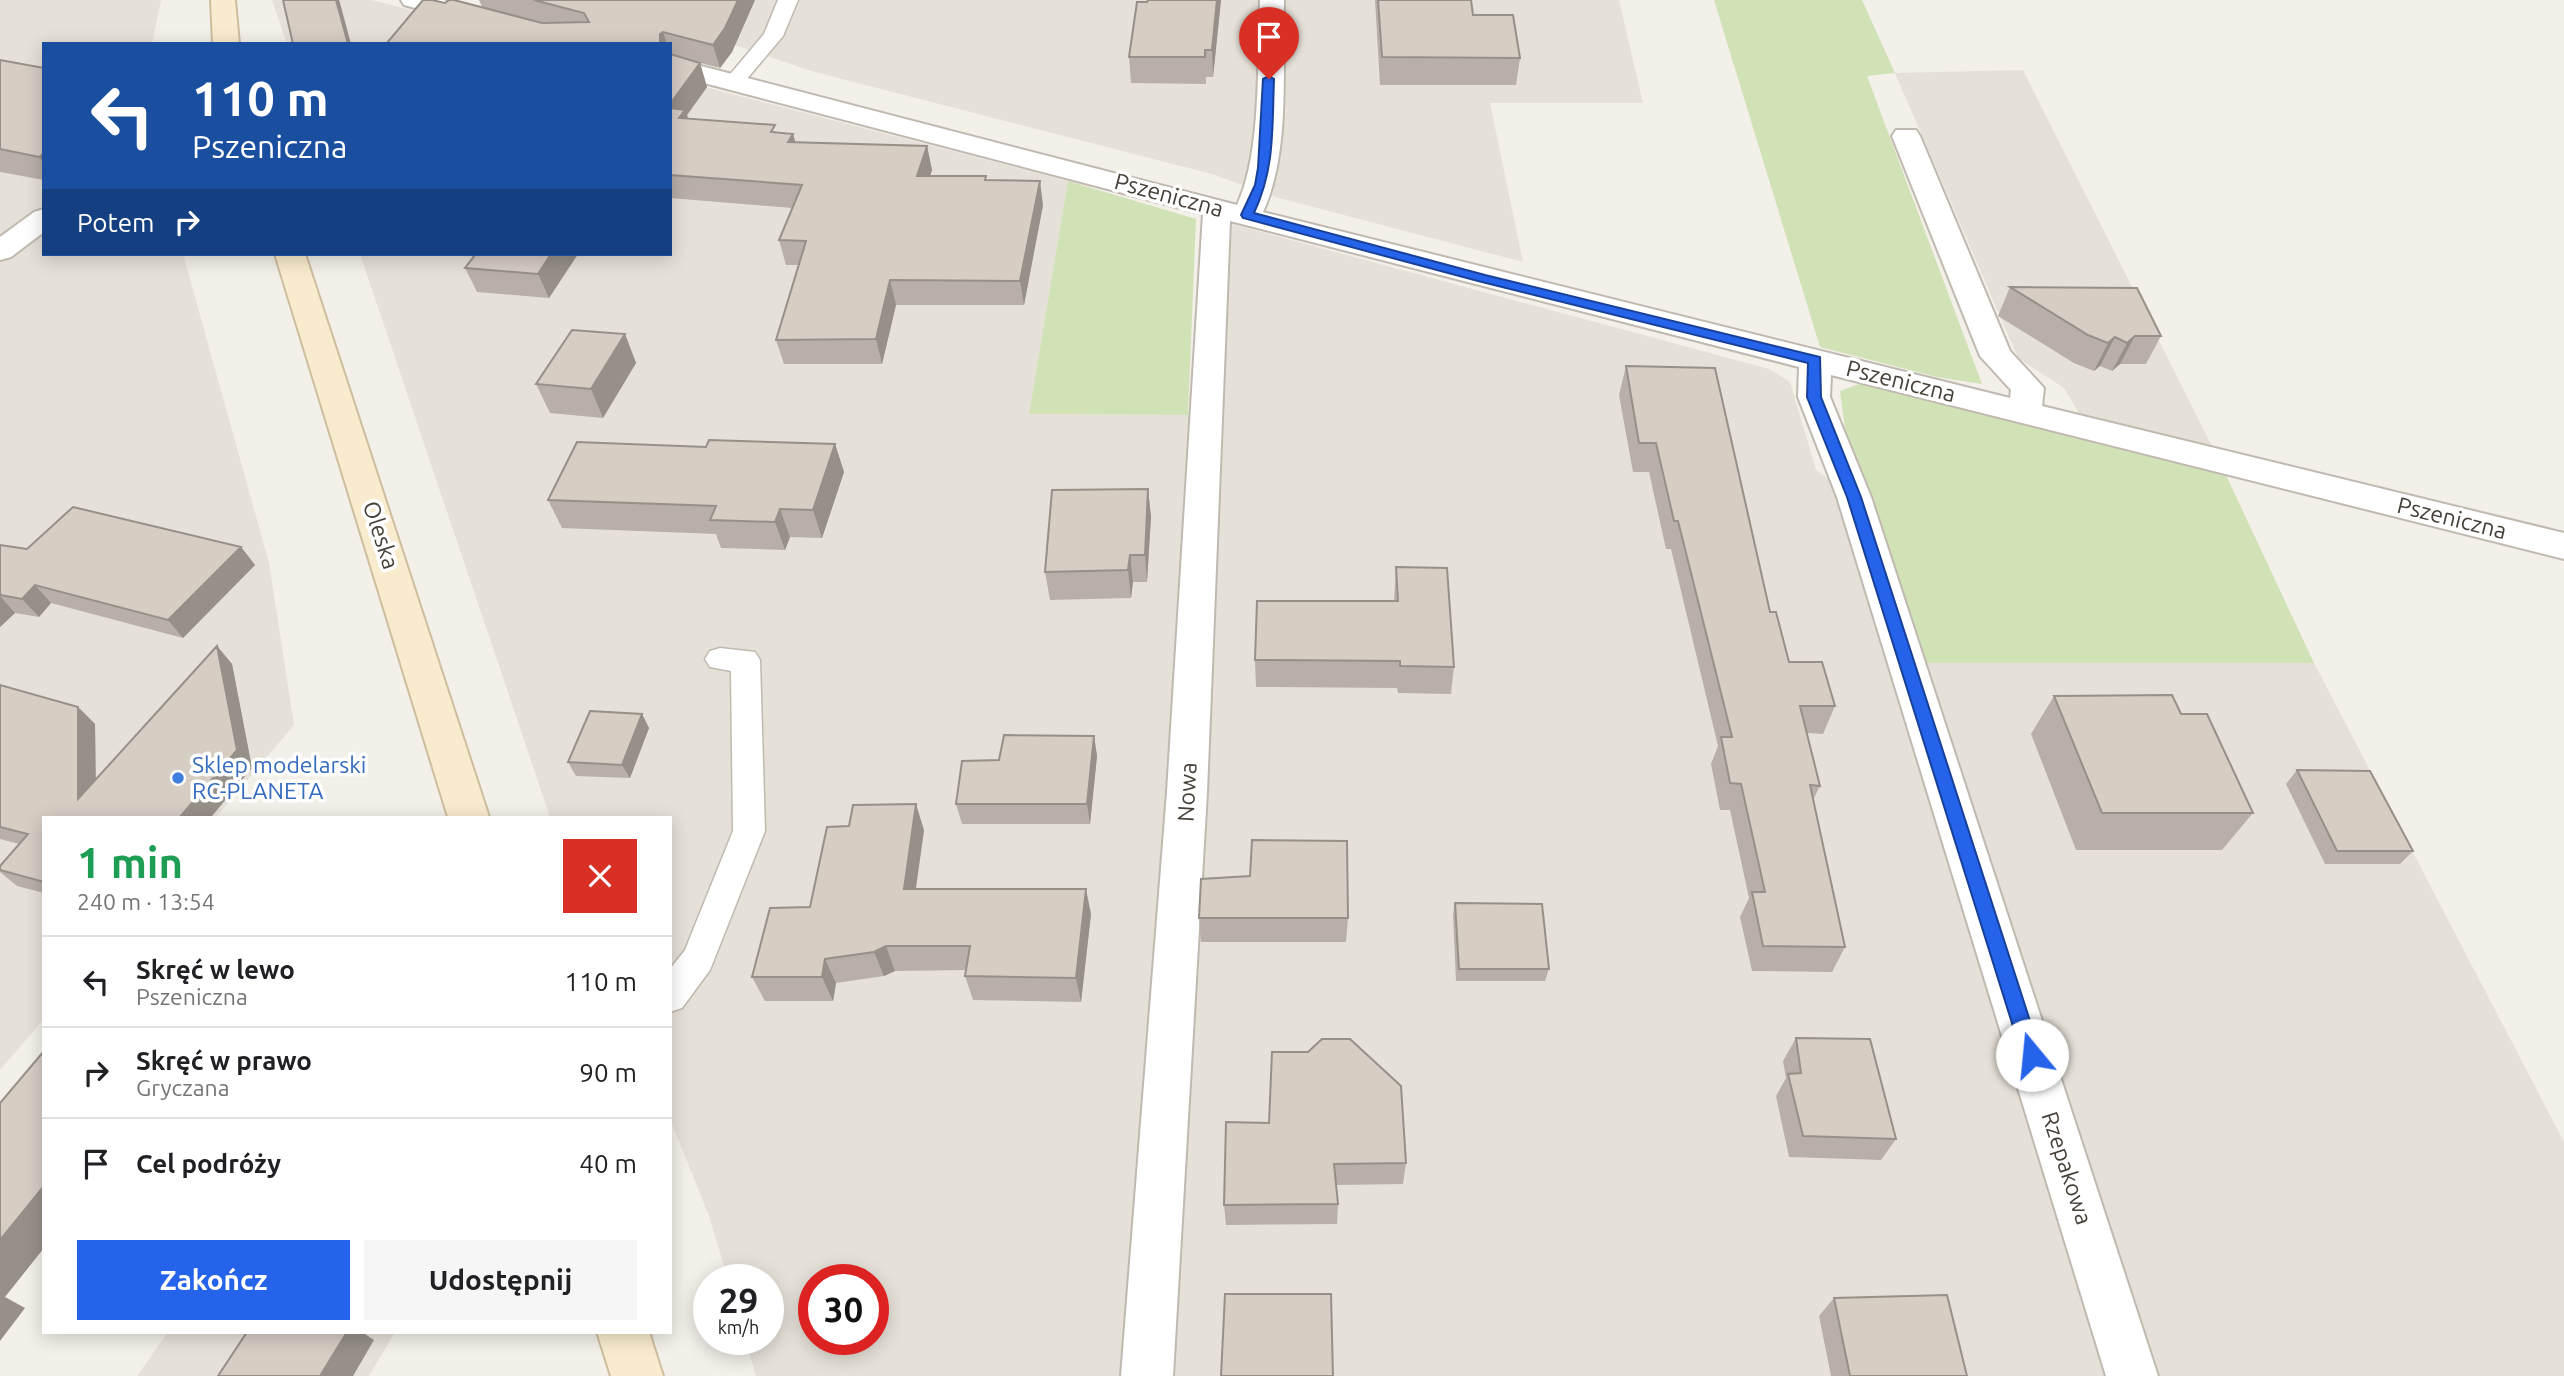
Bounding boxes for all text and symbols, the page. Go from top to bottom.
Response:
pin [1239,7,1299,79]
icon: arrive [1250,18,1288,56]
icon: left [77,70,168,161]
text: 110 m [192,70,329,125]
text: Pszeniczna [192,128,347,164]
street label: Pszeniczna [1112,168,1226,221]
icon: right [168,203,206,241]
text: Potem [77,208,154,237]
street label: Pszeniczna [1844,355,1958,406]
street label: Pszeniczna [2395,492,2509,543]
street label: Oleska [359,498,404,572]
place label: Sklep modelarski RC-PLANETA [192,752,366,803]
street label: Nowa [1172,762,1201,822]
marker: Sklep modelarski RC-PLANETA [170,770,186,786]
text: 1 min [77,839,183,886]
button: close [563,839,637,913]
text: 240 m · 13:54 [77,889,215,914]
text: Skręć w lewo [136,955,295,984]
icon: left [77,963,115,1001]
text: 110 m [565,967,637,996]
text: Pszeniczna [136,984,248,1009]
position arrow [1995,1018,2069,1092]
text: Skręć w prawo [136,1046,312,1075]
icon: right [77,1054,115,1092]
text: 90 m [579,1058,637,1087]
text: Gryczana [136,1075,230,1100]
street label: Rzepakowa [2037,1108,2097,1227]
icon: arrive [77,1145,115,1183]
text: Cel podróży [136,1149,281,1178]
text: 40 m [579,1149,637,1178]
button: Zakończ [77,1240,350,1320]
button: Udostępnij [364,1240,637,1320]
speed limit sign: 30 [798,1264,889,1355]
text: 29 [719,1280,758,1320]
text: km/h [718,1317,759,1337]

